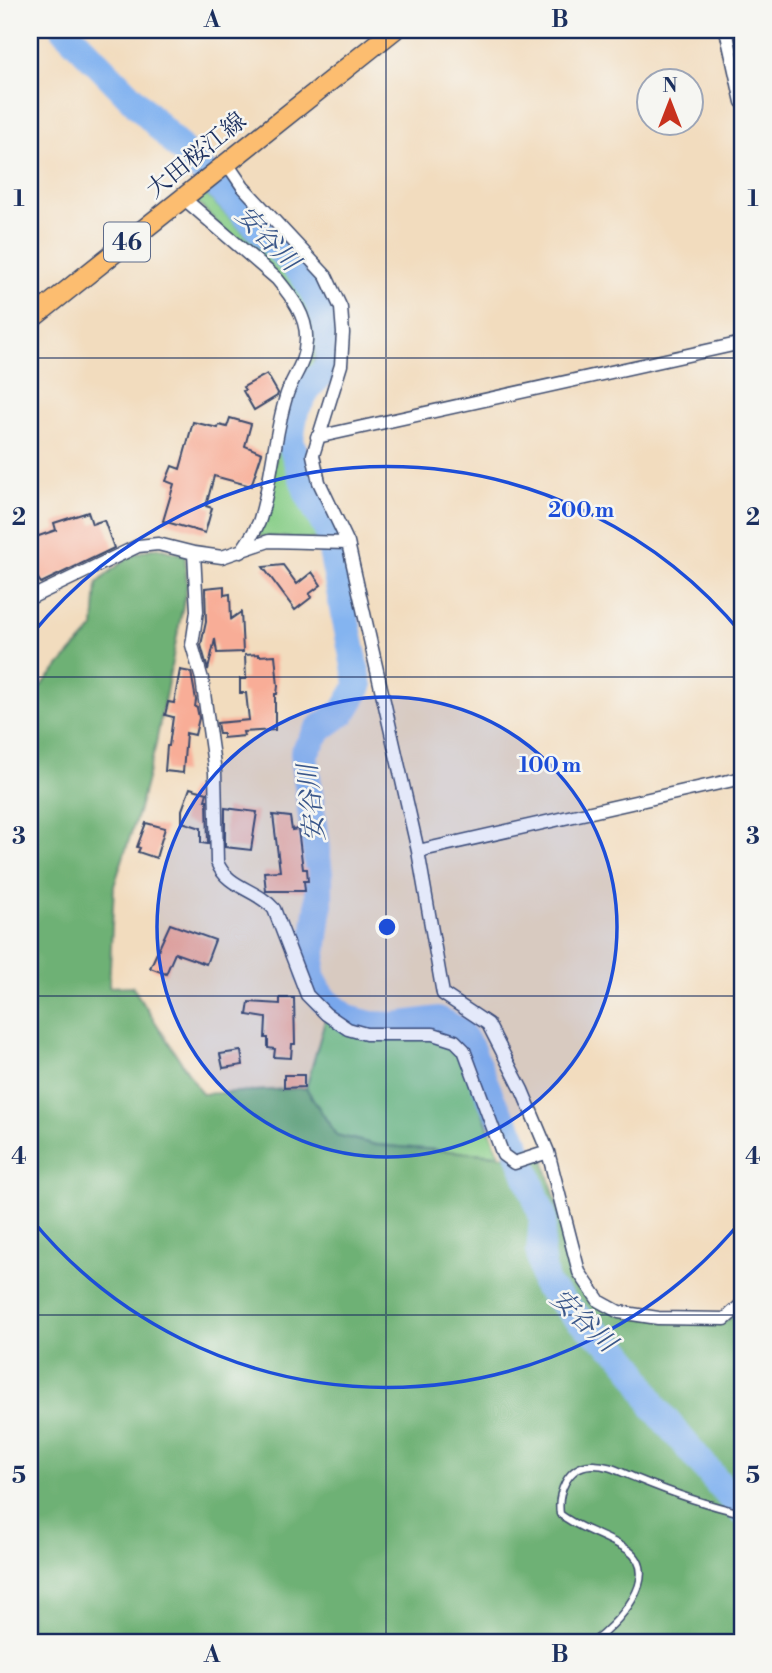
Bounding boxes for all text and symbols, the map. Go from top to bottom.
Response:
text: A [203,6,221,34]
text: B [551,6,569,34]
north arrow [636,66,706,136]
text: N [662,74,678,98]
street label: 大田桜江線 [141,106,253,205]
text: 1 [13,185,25,213]
text: 1 [747,185,759,213]
water label: 安谷川 [229,200,308,280]
road number: 46 [104,222,150,262]
text: 200 m [548,498,614,524]
text: 2 [12,504,26,532]
text: 2 [746,504,760,532]
text: 100 m [519,753,581,779]
water label: 安谷川 [292,759,332,843]
text: 3 [12,823,26,851]
text: 3 [746,823,760,851]
centre of rings [375,915,399,939]
text: 4 [11,1143,27,1171]
text: 4 [745,1143,761,1171]
water label: 安谷川 [544,1282,625,1361]
text: 5 [12,1462,26,1490]
text: 5 [746,1462,760,1490]
text: A [203,1641,221,1669]
text: B [551,1641,569,1669]

